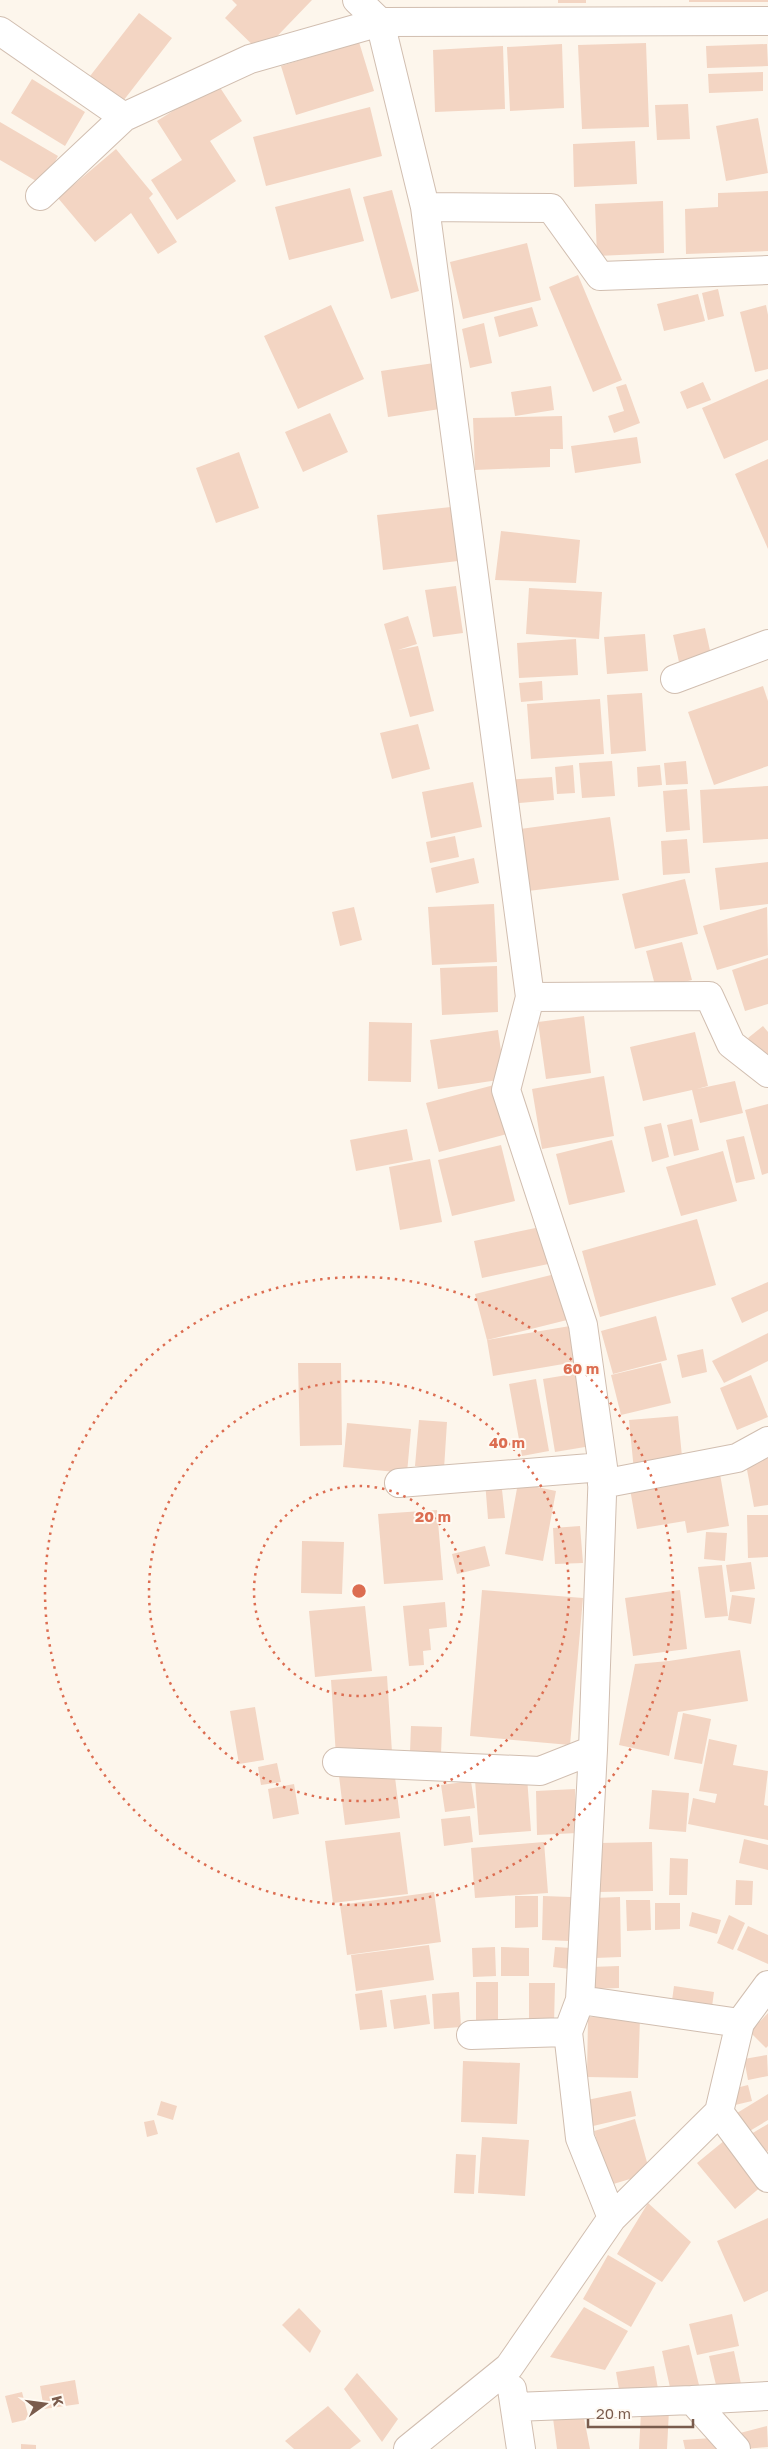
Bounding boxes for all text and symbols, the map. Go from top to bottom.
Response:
text: 60 m [563,1359,599,1377]
text: 40 m [489,1433,525,1451]
text: 20 m [415,1507,451,1525]
centre of rings [350,1582,368,1600]
north arrow [20,2379,70,2429]
text: K [49,2394,68,2408]
scale bar [588,2396,693,2428]
text: 20 m [596,2404,631,2422]

